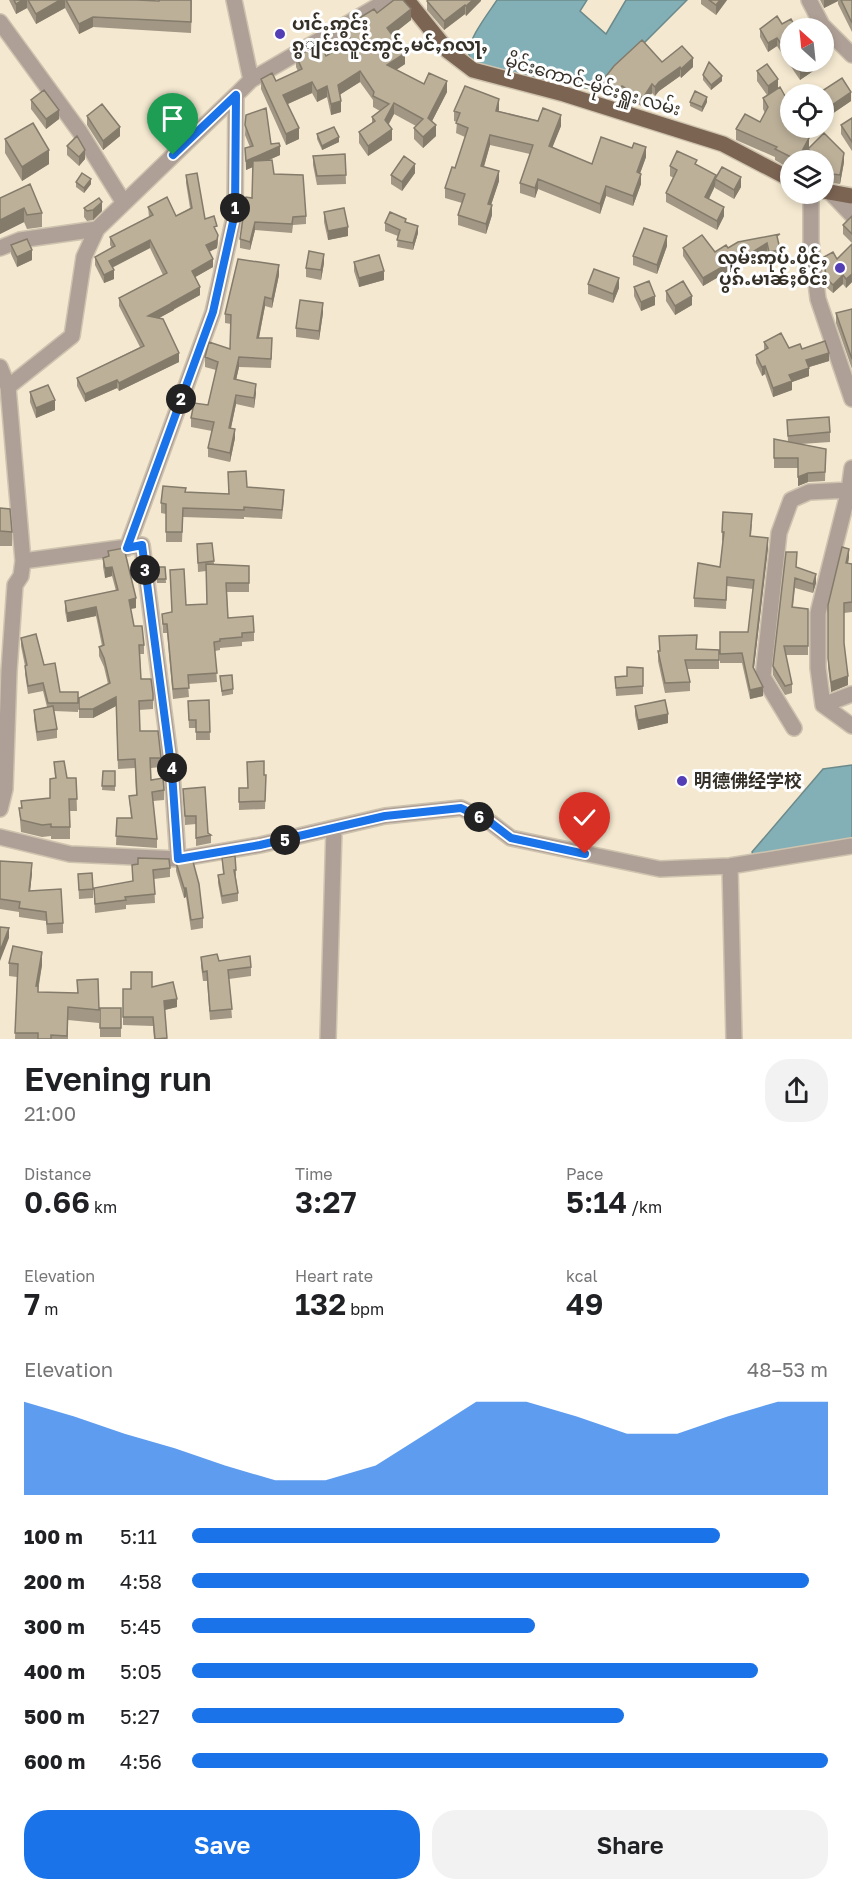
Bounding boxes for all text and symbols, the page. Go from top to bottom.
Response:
place label: ပၢင်ႇဢွင်ႈ ၵွျင်းလူင်ဢွင်ႇမင်ႇၵလႃႇ [292,12,488,60]
north arrow [780,18,834,72]
map controls [780,18,834,204]
marker: ပၢင်ႇဢွင်ႈ ၵွျင်းလူင်ဢွင်ႇမင်ႇၵလႃႇ [273,27,287,41]
street label: မိုင်းကောင်-မိုင်းရှူး လမ်း [502,47,684,124]
button: locate [780,84,834,138]
pin [147,93,198,155]
icon: arrive [156,102,189,135]
button: layers [780,150,834,204]
pin: 1 [220,193,250,223]
text: 1 [231,198,239,218]
place label: လုမ်းဢုပ်ႉပိူင်ႇ ပွၵ်ႉမၢၼ်ႈဝဵင်း [717,246,828,293]
marker: လုမ်းဢုပ်ႉပိူင်ႇ ပွၵ်ႉမၢၼ်ႈဝဵင်း [833,261,847,275]
pin: 2 [166,384,196,414]
text: 2 [176,389,186,409]
pin: 3 [130,555,160,585]
text: 3 [140,560,150,580]
pin: 4 [157,753,187,783]
text: 4 [167,758,177,778]
place label: 明德佛经学校 [694,769,802,791]
marker: 明德佛经学校 [675,774,689,788]
pin [559,792,610,854]
icon: check [568,801,601,834]
pin: 6 [464,802,494,832]
text: 6 [474,807,484,827]
pin: 5 [270,825,300,855]
text: 5 [280,830,290,850]
text: Evening run [24,1059,212,1098]
button: share [765,1059,828,1122]
text: 21:00 [24,1101,76,1125]
text: Distance [24,1164,91,1184]
text: Time [295,1164,333,1184]
text: Pace [566,1164,603,1184]
text: 0.66 [24,1184,90,1220]
text: 3:27 [295,1184,357,1220]
text: 5:14 [566,1184,627,1220]
text: km [90,1197,117,1217]
text: /km [627,1197,662,1217]
text: Elevation [24,1266,95,1286]
text: Heart rate [295,1266,373,1286]
text: kcal [566,1266,598,1286]
text: 7 [24,1286,40,1322]
text: 132 [295,1286,346,1322]
text: 49 [566,1286,604,1322]
text: m [40,1299,58,1319]
text: bpm [346,1299,384,1319]
text: Elevation [24,1357,113,1381]
text: 48–53 m [747,1357,828,1381]
text: 100 m [24,1524,83,1548]
text: 5:11 [120,1524,157,1548]
text: 200 m [24,1569,85,1593]
text: 4:58 [120,1569,162,1593]
text: 300 m [24,1614,85,1638]
text: 5:45 [120,1614,161,1638]
text: 400 m [24,1659,85,1683]
text: 5:05 [120,1659,162,1683]
text: 500 m [24,1704,85,1728]
text: 5:27 [120,1704,160,1728]
text: 600 m [24,1749,85,1773]
text: 4:56 [120,1749,162,1773]
button: Save [24,1810,420,1879]
button: Share [432,1810,828,1879]

